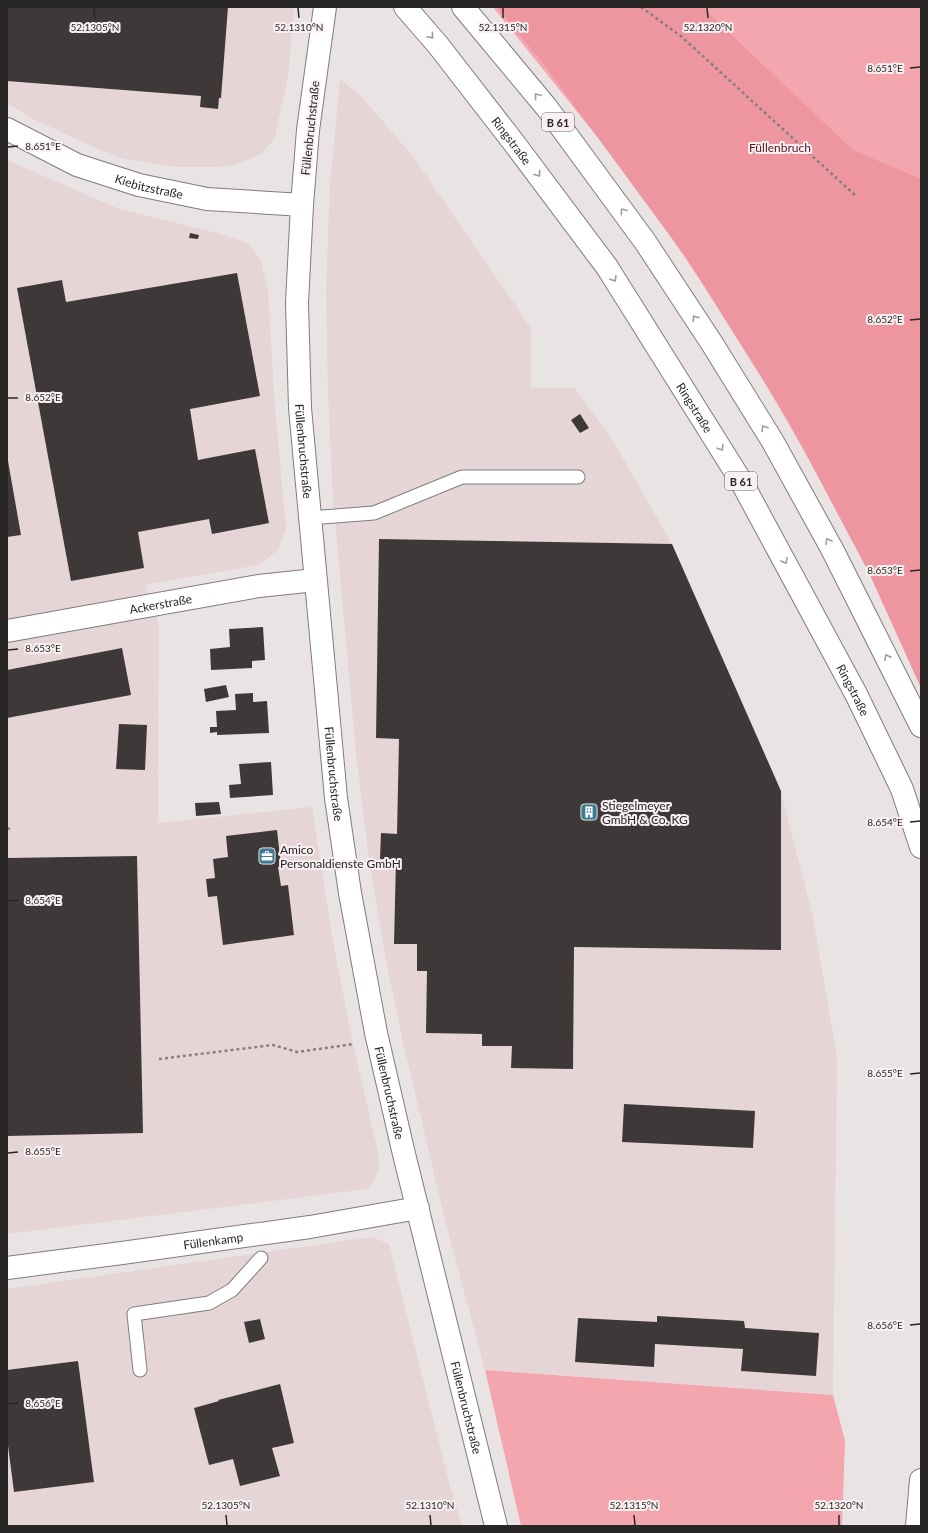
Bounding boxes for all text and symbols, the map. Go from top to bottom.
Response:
text: 52.1305°N [71,21,119,33]
text: 52.1310°N [275,21,323,33]
text: 52.1315°N [479,21,527,33]
text: 52.1320°N [684,21,732,33]
one-way arrow [427,32,434,39]
text: 8.651°E [867,62,903,74]
street label: Füllenbruchstraße [298,80,322,176]
one-way arrow [534,93,541,100]
street label: Ringstraße [489,113,535,167]
road number: B 61 [542,113,574,131]
text: 8.651°E [25,140,61,152]
park label: Füllenbruch [749,140,811,155]
street label: Kiebitzstraße [113,170,185,201]
one-way arrow [533,170,540,177]
one-way arrow [621,209,628,216]
one-way arrow [610,275,617,282]
text: 8.652°E [867,313,903,325]
one-way arrow [692,315,700,322]
street label: Ringstraße [674,380,716,435]
text: 8.652°E [25,391,61,403]
street label: Füllenbruchstraße [292,404,316,499]
one-way arrow [761,425,768,432]
one-way arrow [716,444,724,451]
road number: B 61 [725,472,757,490]
one-way arrow [825,538,832,545]
one-way arrow [780,557,788,565]
text: 8.653°E [867,564,903,576]
street label: Ackerstraße [128,591,193,617]
text: 8.653°E [25,642,61,654]
one-way arrow [884,653,892,661]
street label: Ringstraße [834,661,873,718]
street label: Füllenbruchstraße [322,726,347,822]
place label: Stiegelmeyer GmbH & Co. KG [602,798,688,827]
building icon: Stiegelmeyer GmbH & Co. KG [579,802,599,822]
text: 8.654°E [867,816,903,828]
place label: Amico Personaldienste GmbH [280,842,401,871]
office icon: Amico Personaldienste GmbH [257,846,277,866]
text: 8.654°E [25,894,61,906]
street label: Füllenbruchstraße [372,1045,408,1141]
text: 8.655°E [867,1067,903,1079]
text: 8.655°E [25,1145,61,1157]
street label: Füllenkamp [182,1229,244,1252]
text: 8.656°E [867,1319,903,1331]
street label: Füllenbruchstraße [448,1360,485,1455]
text: 8.656°E [25,1397,61,1409]
text: 52.1305°N [202,1499,250,1511]
text: 52.1310°N [406,1499,454,1511]
text: 52.1315°N [610,1499,658,1511]
text: 52.1320°N [815,1499,863,1511]

